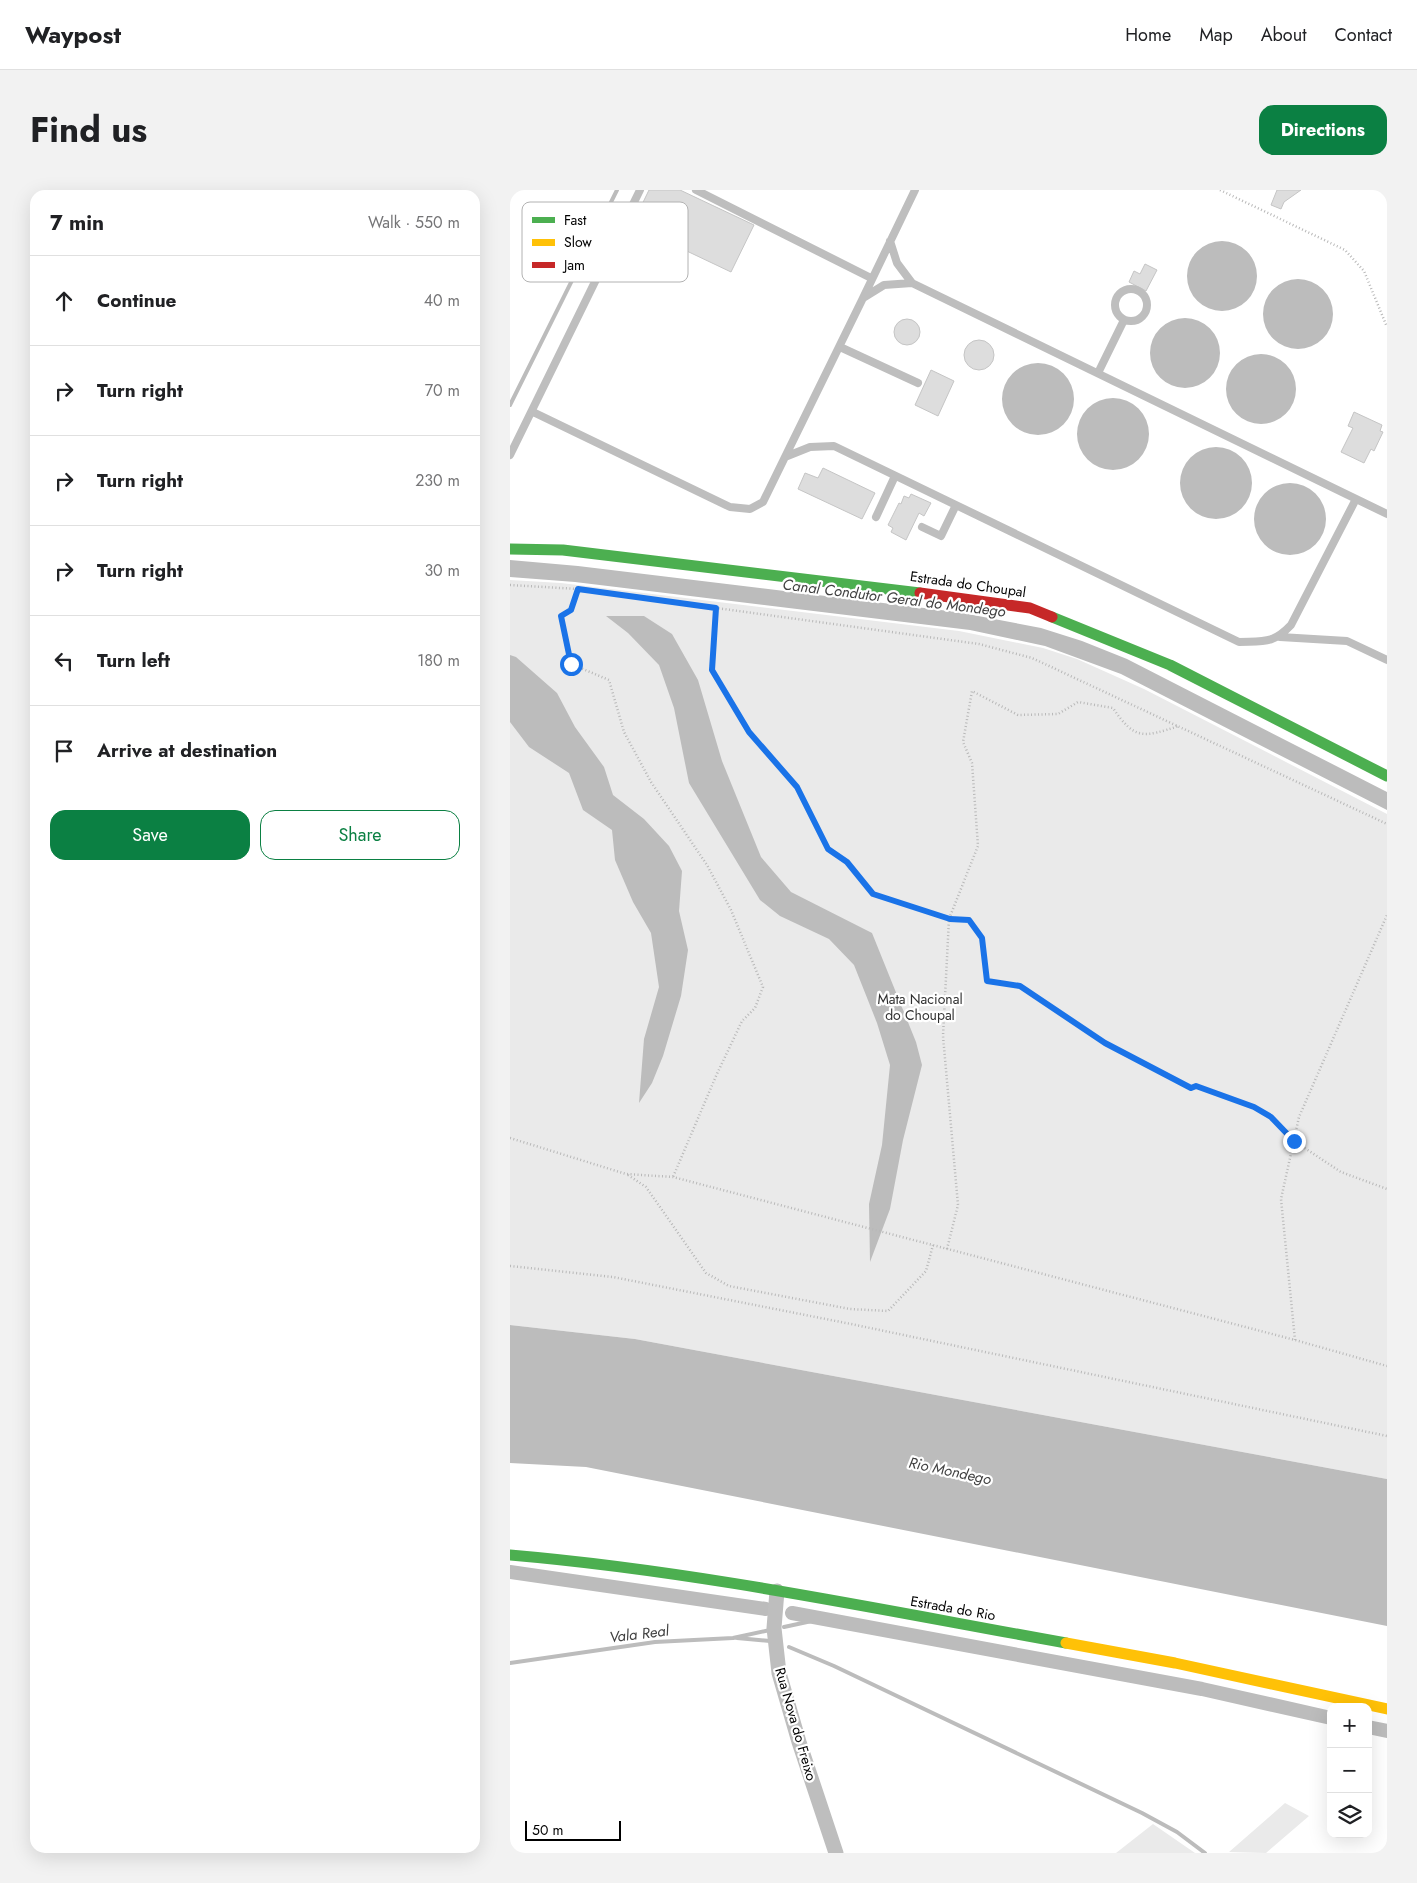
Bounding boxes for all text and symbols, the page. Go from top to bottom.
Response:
text: Waypost [25,17,121,52]
text: Home [1125,22,1171,48]
text: Map [1199,22,1233,48]
text: About [1261,22,1306,48]
text: Contact [1334,22,1392,48]
text: Find us [30,105,147,155]
button: Directions [1259,105,1387,155]
legend [522,202,688,282]
text: 7 min [50,208,104,238]
text: Fast [564,210,587,230]
text: Walk · 550 m [368,211,460,234]
text: Slow [564,232,592,252]
text: Jam [562,255,585,275]
icon: ahead [50,287,78,315]
text: Continue [97,287,176,314]
text: 40 m [424,289,460,312]
icon: right [50,377,78,405]
text: Turn right [97,377,183,404]
text: 70 m [425,379,460,402]
icon: right [50,467,78,495]
text: Turn right [97,467,183,494]
text: 230 m [415,469,460,492]
icon: right [50,557,78,585]
text: Turn right [97,557,183,584]
text: 30 m [424,559,460,582]
street label: Estrada do Choupal [909,566,1027,602]
water label: Canal Condutor Geral do Mondego [781,573,1007,623]
icon: left [50,647,78,675]
text: Turn left [97,647,170,674]
text: 180 m [417,649,460,672]
route start [560,653,583,676]
icon: arrive [50,737,78,765]
text: Arrive at destination [97,737,277,764]
button: Save [50,810,250,860]
button: Share [260,810,460,860]
park label: Mata Nacional do Choupal [877,989,963,1025]
route end [1283,1130,1306,1153]
water label: Rio Mondego [907,1452,993,1490]
street label: Estrada do Rio [909,1591,997,1625]
water label: Vala Real [608,1619,671,1649]
street label: Rua Nova do Freixo [770,1665,822,1783]
map controls [1327,1703,1372,1838]
button: + [1327,1703,1372,1748]
button: − [1327,1748,1372,1793]
button: layers [1327,1793,1372,1838]
scale bar [525,1818,621,1841]
text: 50 m [532,1820,563,1840]

